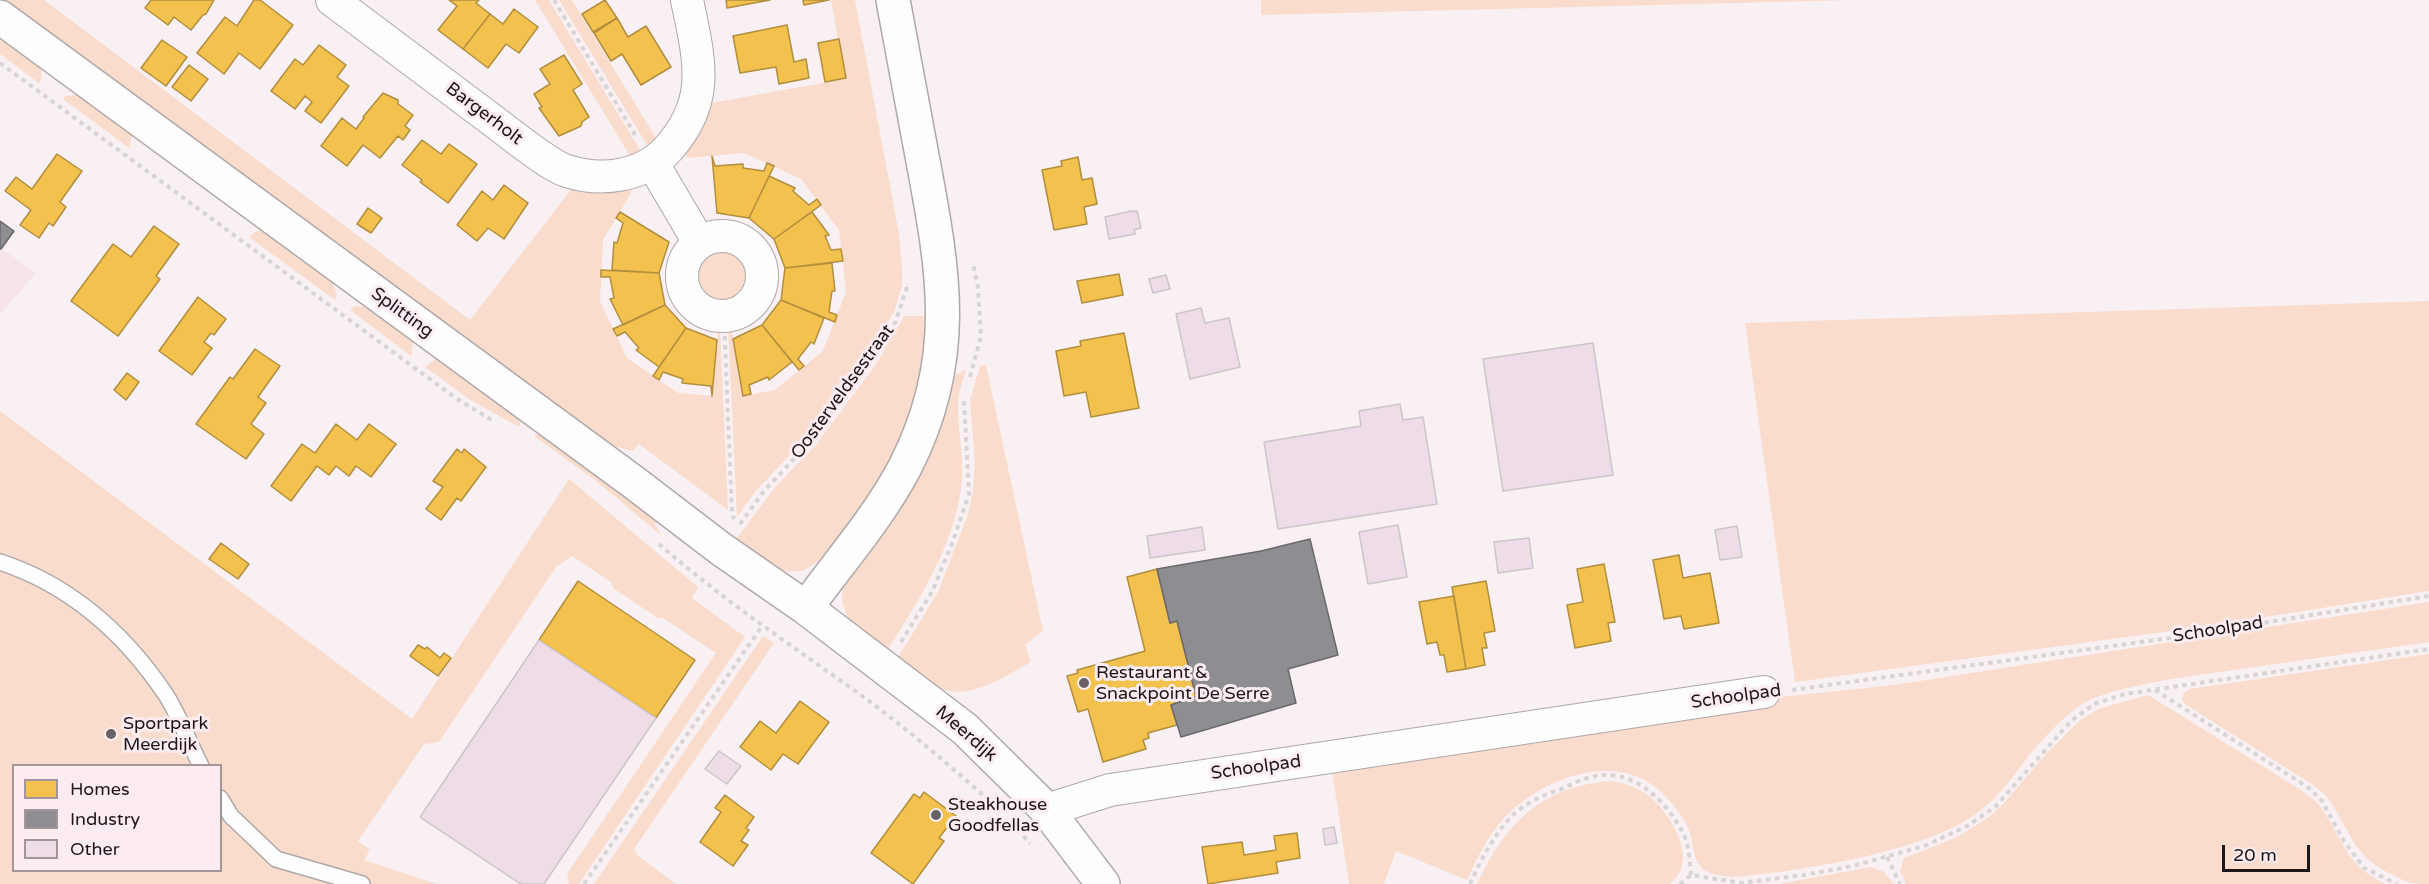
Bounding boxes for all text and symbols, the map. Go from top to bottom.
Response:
street label: Bargerholt [441,78,527,150]
street label: Splitting [367,283,437,343]
street label: Oosterveldsestraat [787,320,899,464]
street label: Schoolpad [2171,612,2265,648]
place label: Restaurant & Snackpoint De Serre [1096,662,1270,704]
marker: Restaurant & Snackpoint De Serre [1077,676,1091,690]
street label: Schoolpad [1690,680,1782,714]
street label: Meerdijk [931,701,1001,767]
place label: Sportpark Meerdijk [123,713,208,756]
marker: Sportpark Meerdijk [104,727,118,741]
street label: Schoolpad [1210,751,1302,785]
legend [12,764,222,872]
text: Homes [70,778,130,800]
place label: Steakhouse Goodfellas [948,794,1047,836]
text: Industry [70,808,140,830]
marker: Steakhouse Goodfellas [929,808,943,822]
scale bar [2225,833,2314,871]
text: Other [70,838,120,860]
text: 20 m [2233,844,2277,866]

